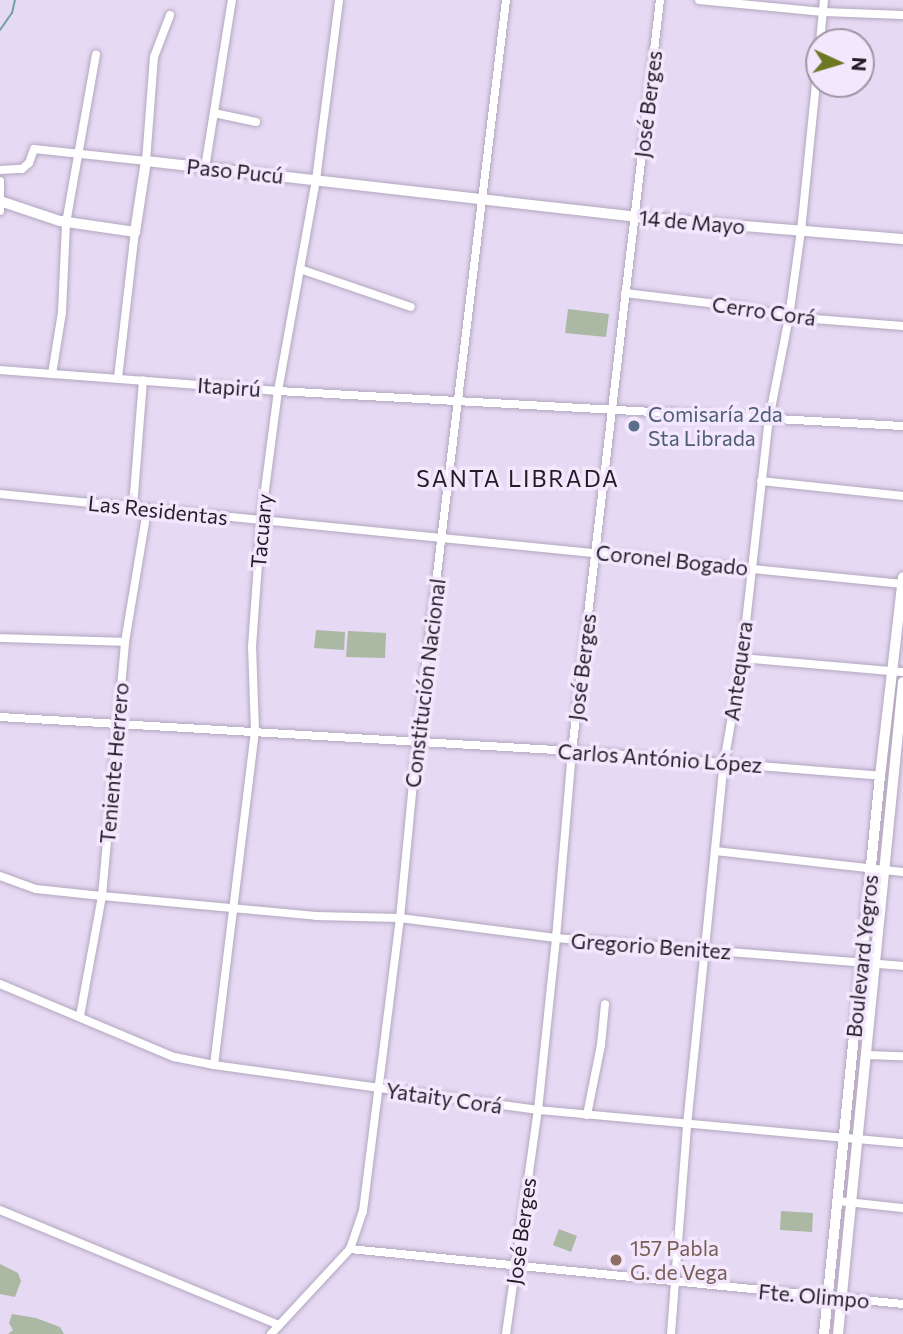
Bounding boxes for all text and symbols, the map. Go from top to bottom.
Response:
north arrow [805,28,875,98]
street label: José Berges [629,49,667,159]
text: N [847,56,871,72]
street label: Paso Pucú [185,153,285,189]
street label: 14 de Mayo [638,205,746,239]
street label: Cerro Corá [711,291,817,331]
street label: Itapirú [196,372,262,402]
place label: Comisaría 2da Sta Librada [648,401,783,451]
marker: Comisaría 2da Sta Librada [626,418,642,434]
district label: SANTA LIBRADA [418,464,618,492]
street label: Las Residentas [87,490,229,530]
street label: Tacuary [245,493,277,569]
street label: Coronel Bogado [595,539,749,581]
street label: Constitución Nacional [400,577,450,789]
street label: José Berges [563,612,601,722]
street label: Antequera [719,620,757,722]
street label: Teniente Herrero [94,681,134,845]
street label: Carlos António López [557,738,763,778]
street label: Boulevard Yegros [841,873,883,1039]
street label: Gregorio Benitez [570,928,732,964]
street label: Yataity Corá [384,1077,504,1119]
street label: José Berges [501,1176,541,1286]
place label: 157 Pabla G. de Vega [630,1235,728,1285]
marker: 157 Pabla G. de Vega [608,1252,624,1268]
street label: Fte. Olimpo [757,1279,871,1313]

